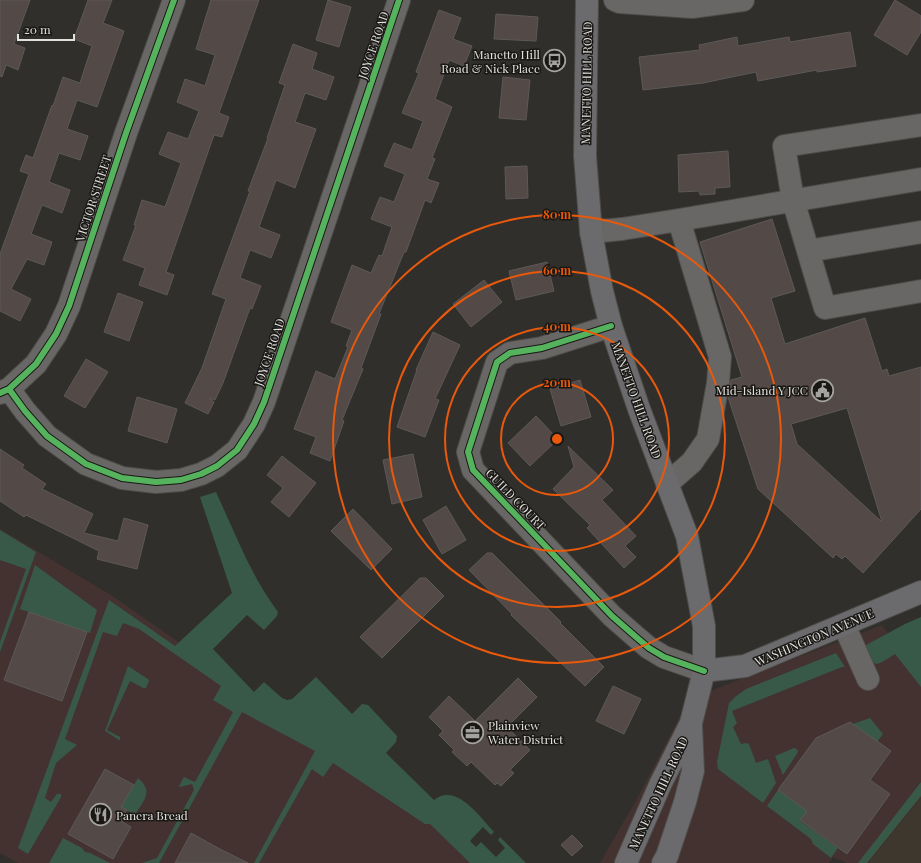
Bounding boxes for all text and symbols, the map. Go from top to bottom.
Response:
street label: JOYCE ROAD [354,9,392,82]
scale bar [18,16,74,42]
text: 20 m [24,21,51,37]
street label: MANETTO HILL ROAD [577,21,595,145]
place label: Manetto Hill Road & Nick Place [441,46,541,76]
bus stop icon: Manetto Hill Road & Nick Place [542,48,568,74]
street label: VICTOR STREET [71,152,115,244]
text: 80 m [543,206,571,222]
text: 60 m [543,262,571,278]
street label: JOYCE ROAD [250,316,288,389]
text: 40 m [543,318,571,334]
street label: MANETTO HILL ROAD [608,339,666,461]
text: 20 m [543,374,571,390]
public building icon: Mid-Island Y JCC [810,377,836,403]
place label: Mid-Island Y JCC [716,382,808,398]
centre of rings [550,432,564,446]
street label: GUILD COURT [483,465,550,534]
street label: WASHINGTON AVENUE [751,605,876,670]
place label: Plainview Water District [487,717,564,747]
office icon: Plainview Water District [459,719,485,745]
street label: MANETTO HILL ROAD [625,734,691,852]
restaurant icon: Panera Bread [88,802,114,828]
place label: Panera Bread [116,807,188,823]

